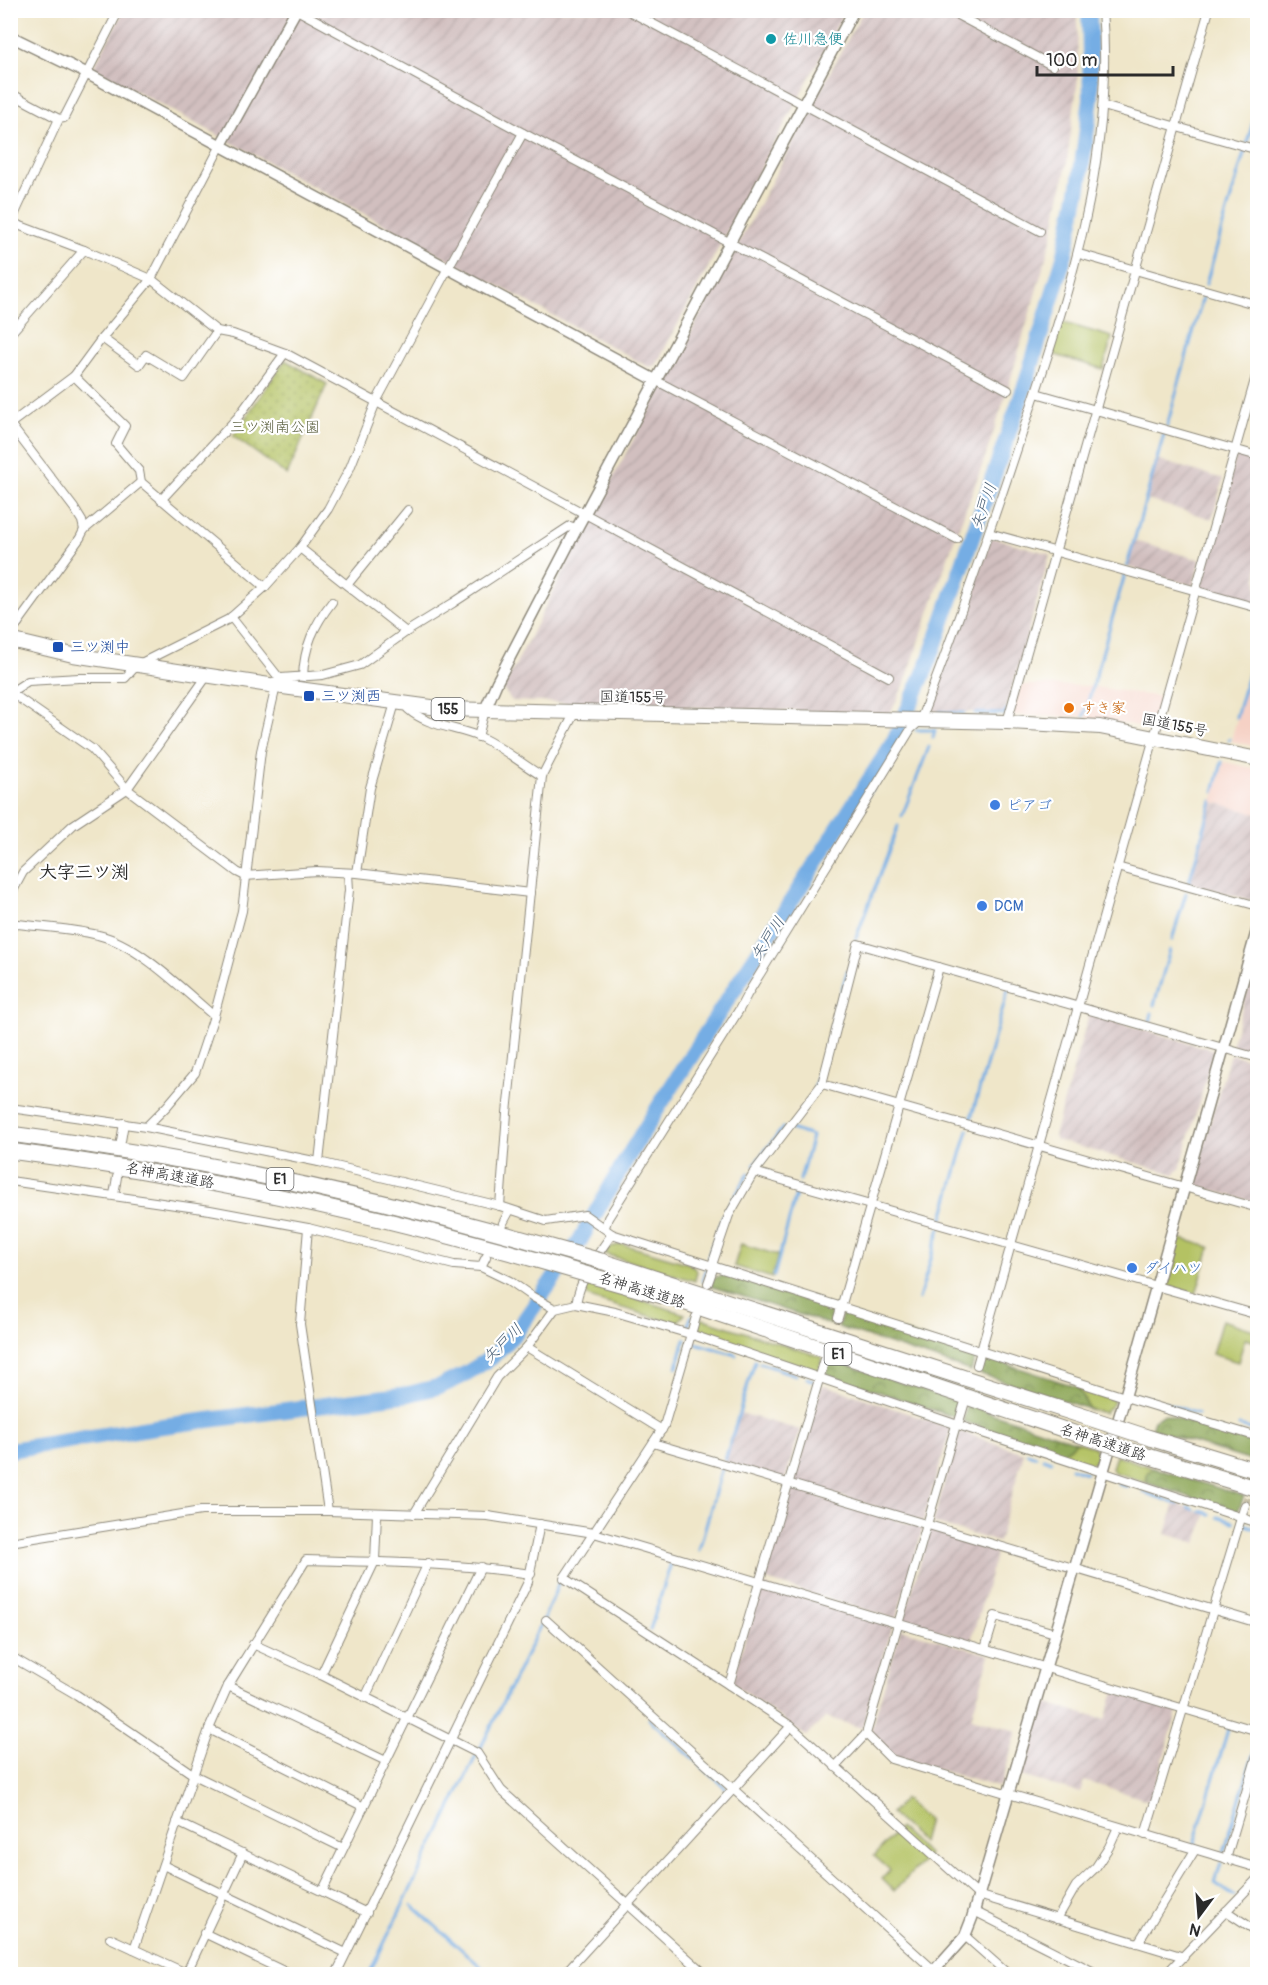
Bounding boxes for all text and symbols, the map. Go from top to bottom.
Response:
place label: 佐川急便 [783,30,844,49]
marker: 佐川急便 [764,32,778,46]
scale bar [1037,39,1174,77]
text: 100 m [1046,49,1098,72]
park label: 三ツ渕南公園 [230,418,320,437]
water label: 矢戸川 [967,480,1001,532]
place label: 三ツ渕中 [70,638,130,657]
marker: 三ツ渕中 [51,640,65,654]
place label: 三ツ渕西 [321,687,381,706]
street label: 国道155号 [599,687,667,708]
marker: 三ツ渕西 [302,689,316,703]
road number: 155 [432,698,464,720]
place label: すき家 [1081,699,1126,718]
marker: すき家 [1062,701,1076,715]
street label: 国道155号 [1140,710,1210,741]
place label: ピアゴ [1007,796,1052,815]
marker: ピアゴ [988,798,1002,812]
district label: 大字三ツ渕 [39,861,129,884]
place label: DCM [994,897,1024,916]
marker: DCM [975,899,989,913]
water label: 矢戸川 [746,913,789,964]
street label: 名神高速道路 [124,1158,216,1193]
road number: E1 [266,1168,294,1190]
place label: ダイハツ [1144,1259,1203,1278]
marker: ダイハツ [1125,1261,1139,1275]
street label: 名神高速道路 [596,1268,688,1313]
water label: 矢戸川 [479,1320,527,1368]
road number: E1 [824,1343,852,1365]
street label: 名神高速道路 [1057,1420,1149,1465]
north arrow [1169,1886,1229,1946]
text: N [1187,1918,1203,1941]

